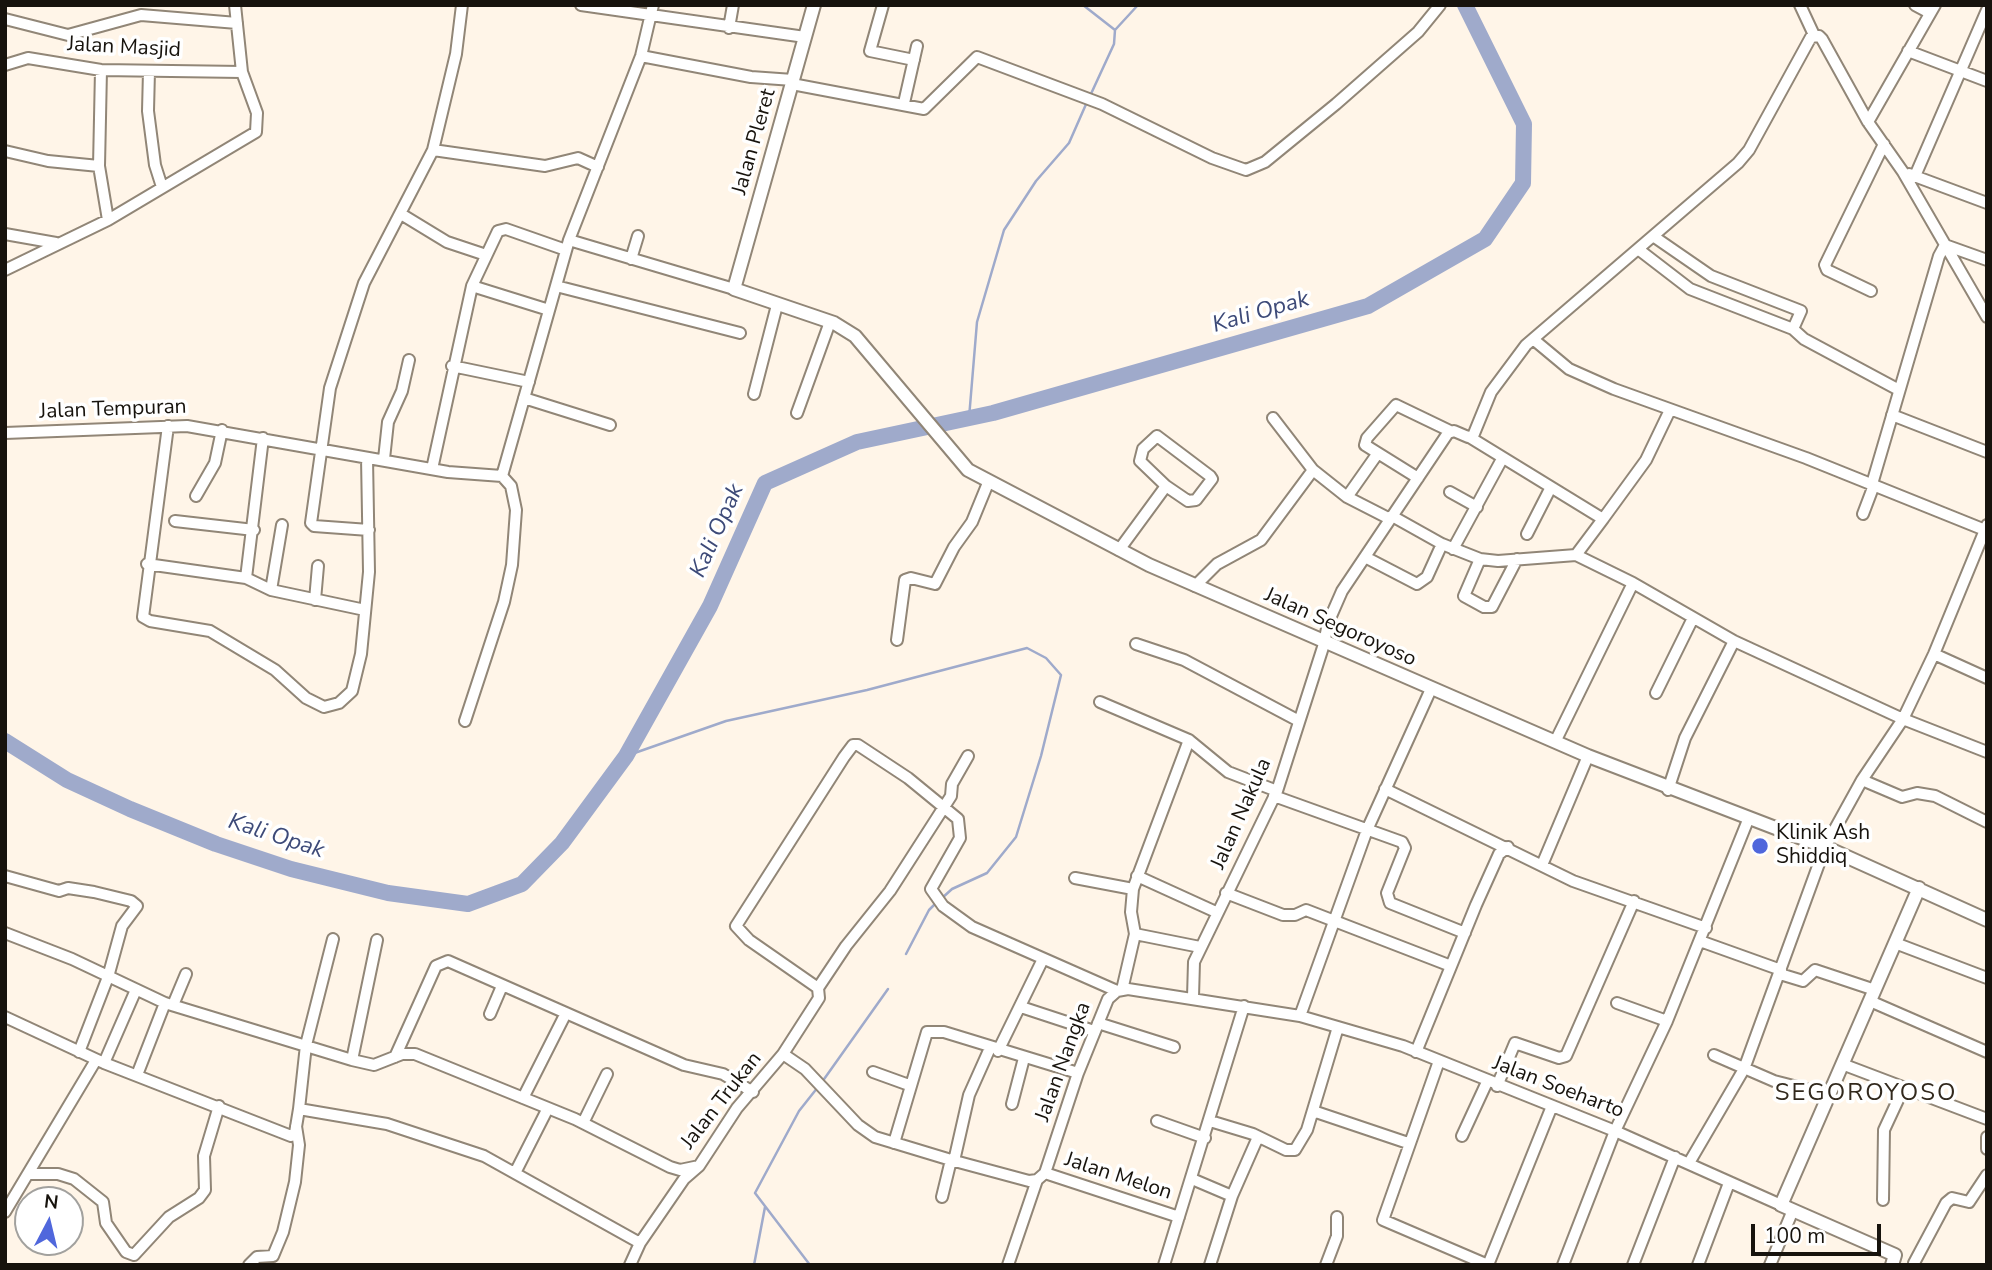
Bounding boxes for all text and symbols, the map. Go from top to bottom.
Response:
street label: Jalan Masjid [66,32,182,64]
street label: Jalan Pleret [728,86,782,198]
water label: Kali Opak [1209,286,1313,340]
street label: Jalan Tempuran [39,395,187,425]
water label: Kali Opak [685,480,751,582]
street label: Jalan Segoroyoso [1260,583,1420,673]
street label: Jalan Nakula [1206,755,1278,873]
water label: Kali Opak [224,809,328,865]
place label: Klinik Ash Shiddiq [1776,821,1870,871]
marker: Klinik Ash Shiddiq [1750,836,1770,856]
street label: Jalan Nangka [1031,999,1097,1125]
street label: Jalan Trukan [676,1047,768,1155]
street label: Jalan Soeharto [1489,1051,1627,1125]
district label: SEGOROYOSO [1776,1080,1956,1108]
street label: Jalan Melon [1061,1148,1175,1206]
north arrow [14,1186,84,1256]
text: N [43,1188,60,1216]
scale bar [1754,1210,1884,1254]
text: 100 m [1764,1222,1825,1250]

